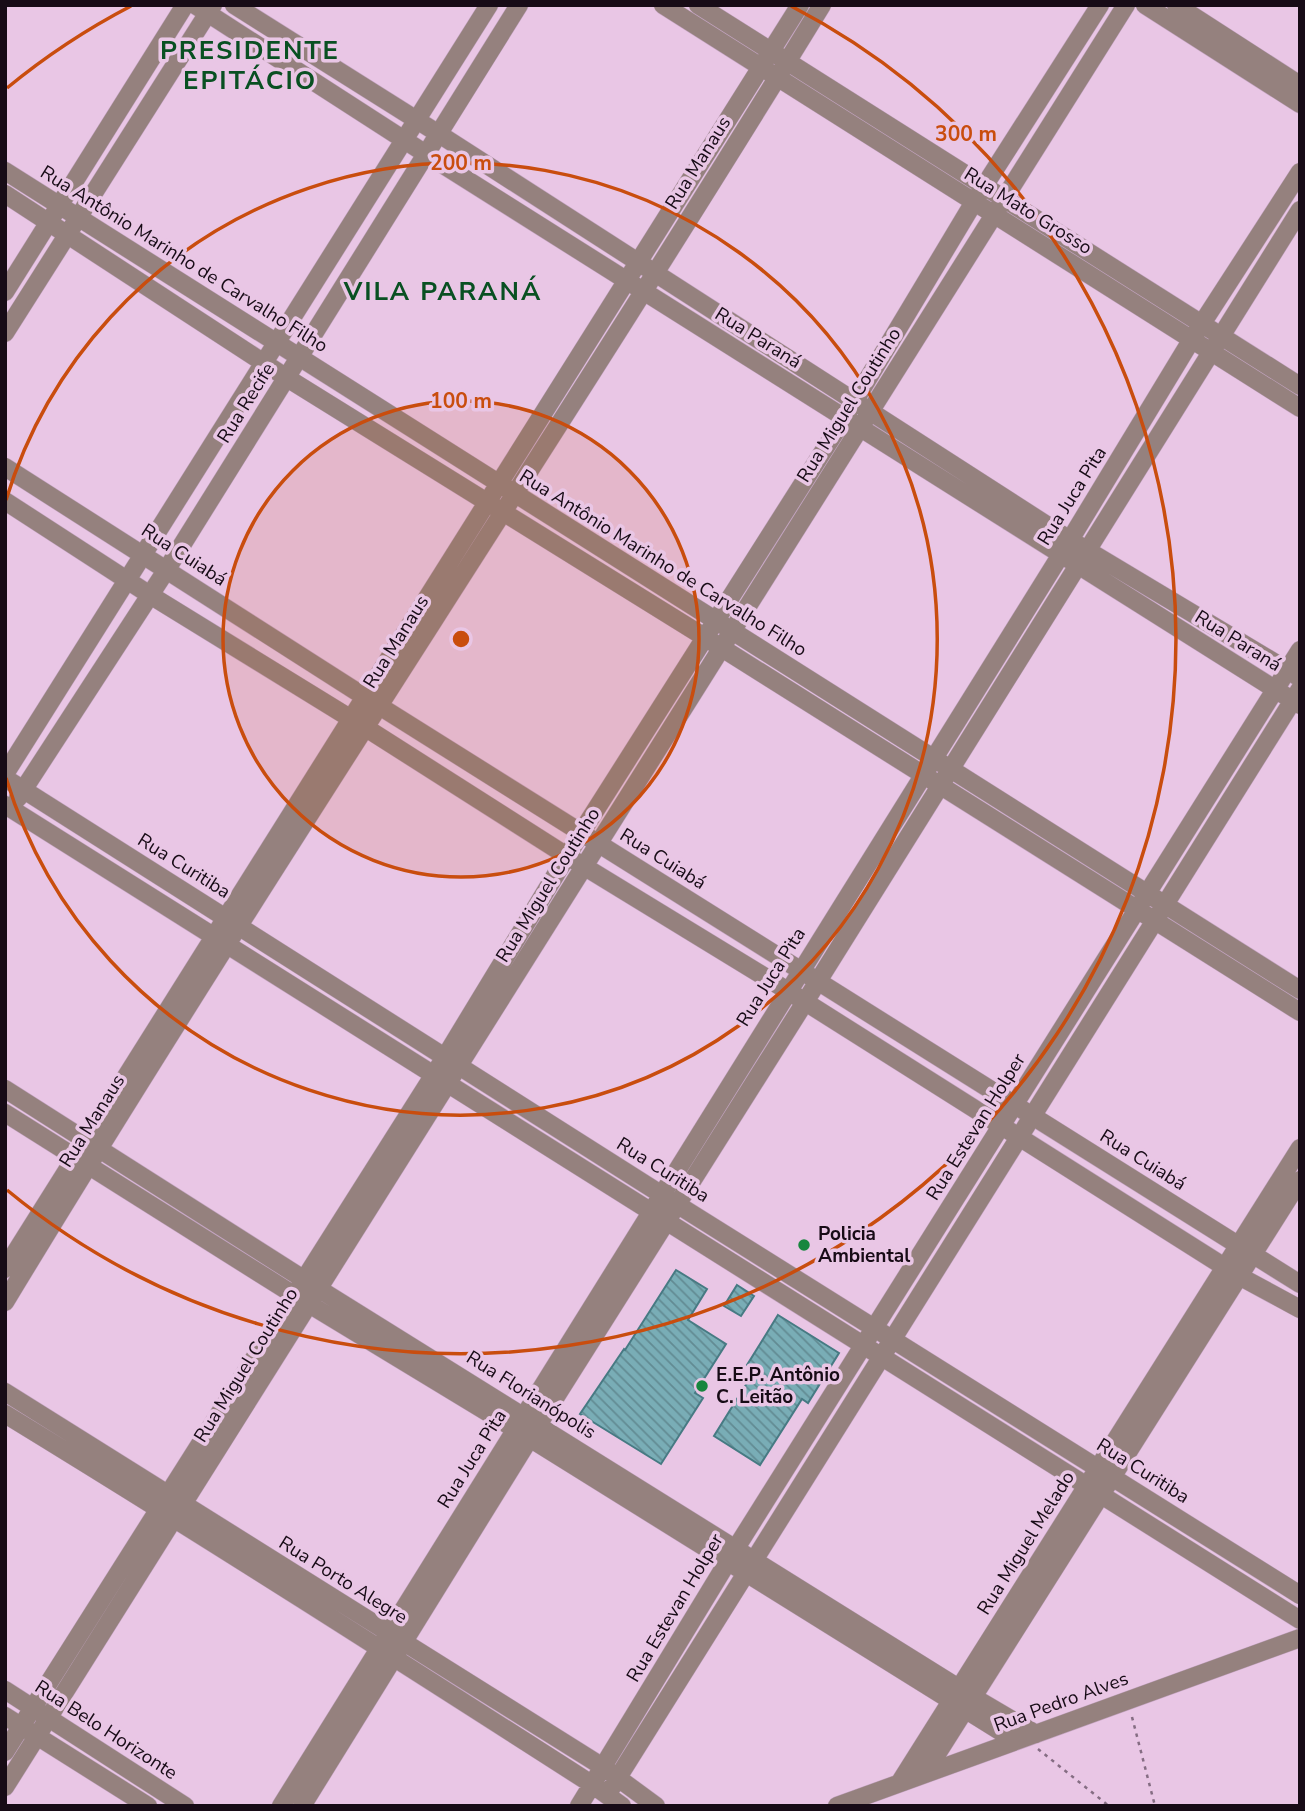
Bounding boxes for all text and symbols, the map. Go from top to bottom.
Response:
district label: PRESIDENTE EPITÁCIO [160,33,340,98]
street label: Rua Manaus [659,111,737,215]
text: 300 m [935,120,997,148]
text: 200 m [430,149,492,177]
street label: Rua Antônio Marinho de Carvalho Filho [35,159,333,359]
street label: Rua Mato Grosso [959,161,1097,261]
district label: VILA PARANÁ [343,274,542,309]
street label: Rua Paraná [710,301,806,375]
street label: Rua Miguel Coutinho [791,323,907,487]
street label: Rua Recife [211,358,281,448]
text: 100 m [430,387,492,415]
street label: Rua Juca Pita [1031,442,1113,550]
street label: Rua Antônio Marinho de Carvalho Filho [514,463,812,663]
street label: Rua Cuiabá [136,518,232,592]
street label: Rua Manaus [357,590,435,694]
street label: Rua Paraná [1190,604,1286,678]
centre of rings [449,627,473,651]
street label: Rua Miguel Coutinho [490,803,606,967]
street label: Rua Cuiabá [615,822,711,896]
street label: Rua Curitiba [133,827,235,905]
street label: Rua Juca Pita [730,923,812,1031]
street label: Rua Estevan Holper [920,1048,1032,1205]
street label: Rua Manaus [53,1069,131,1173]
street label: Rua Cuiabá [1095,1123,1191,1197]
street label: Rua Curitiba [612,1131,714,1209]
place label: Policia Ambiental [818,1221,910,1269]
marker: Policia Ambiental [796,1237,812,1253]
street label: Rua Miguel Coutinho [188,1283,304,1447]
street label: Rua Florianópolis [461,1345,601,1445]
place label: E.E.P. Antônio C. Leitão [716,1362,840,1410]
marker: E.E.P. Antônio C. Leitão [694,1378,710,1394]
street label: Rua Juca Pita [431,1405,513,1513]
street label: Rua Curitiba [1092,1432,1194,1510]
street label: Rua Miguel Melado [971,1466,1081,1620]
street label: Rua Estevan Holper [620,1529,730,1687]
street label: Rua Porto Alegre [274,1530,412,1630]
street label: Rua Pedro Alves [990,1666,1132,1738]
street label: Rua Belo Horizonte [30,1674,182,1786]

